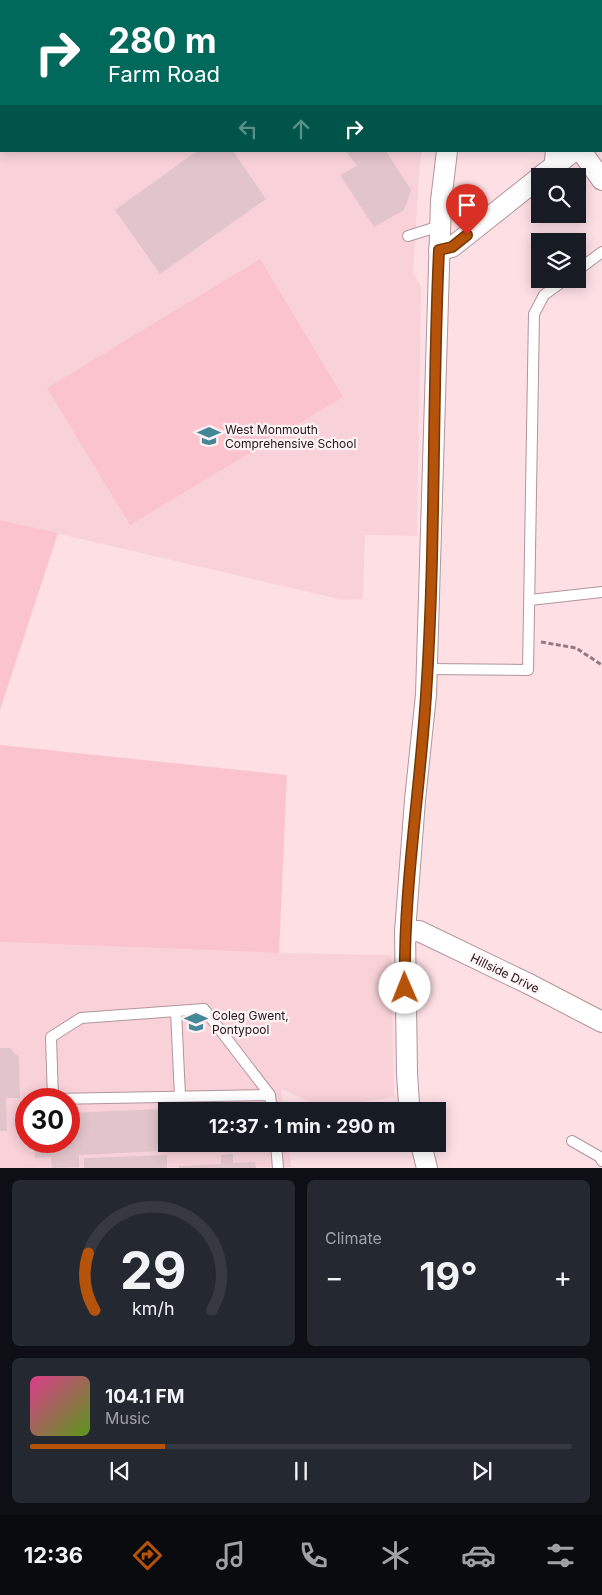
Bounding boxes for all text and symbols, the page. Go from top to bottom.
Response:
text: 280 m [108,19,217,61]
icon: right [25,20,90,85]
text: Farm Road [108,61,220,87]
icon: left [234,115,262,143]
icon: ahead [287,115,315,143]
icon: right [340,115,368,143]
map controls [531,168,586,288]
button: search [531,168,586,223]
pin [446,184,488,235]
icon: arrive [453,191,481,219]
button: layers [531,233,586,288]
place label: West Monmouth Comprehensive School [225,422,356,451]
school or university icon: West Monmouth Comprehensive School [196,423,222,449]
street label: Hillside Drive [468,950,542,996]
position arrow [378,961,430,1013]
place label: Coleg Gwent, Pontypool [212,1008,289,1037]
school or university icon: Coleg Gwent, Pontypool [183,1009,209,1035]
speed limit sign: 30 [15,1088,80,1153]
text: 12:37 · 1 min · 290 m [209,1115,395,1138]
text: Climate [325,1228,382,1248]
text: 29 [120,1239,187,1302]
text: 19° [419,1253,478,1299]
text: − [325,1260,344,1294]
text: + [553,1260,572,1294]
text: km/h [132,1298,175,1319]
text: 104.1 FM [105,1385,184,1408]
text: Music [105,1408,150,1428]
icon: previous [106,1457,134,1485]
icon: pause [287,1457,315,1485]
icon: next [468,1457,496,1485]
icon: directions [130,1538,165,1573]
icon: music [213,1538,248,1573]
icon: phone [296,1538,331,1573]
icon: climate [378,1538,413,1573]
icon: car [461,1538,496,1573]
icon: filters [543,1538,578,1573]
text: 12:36 [24,1542,83,1568]

